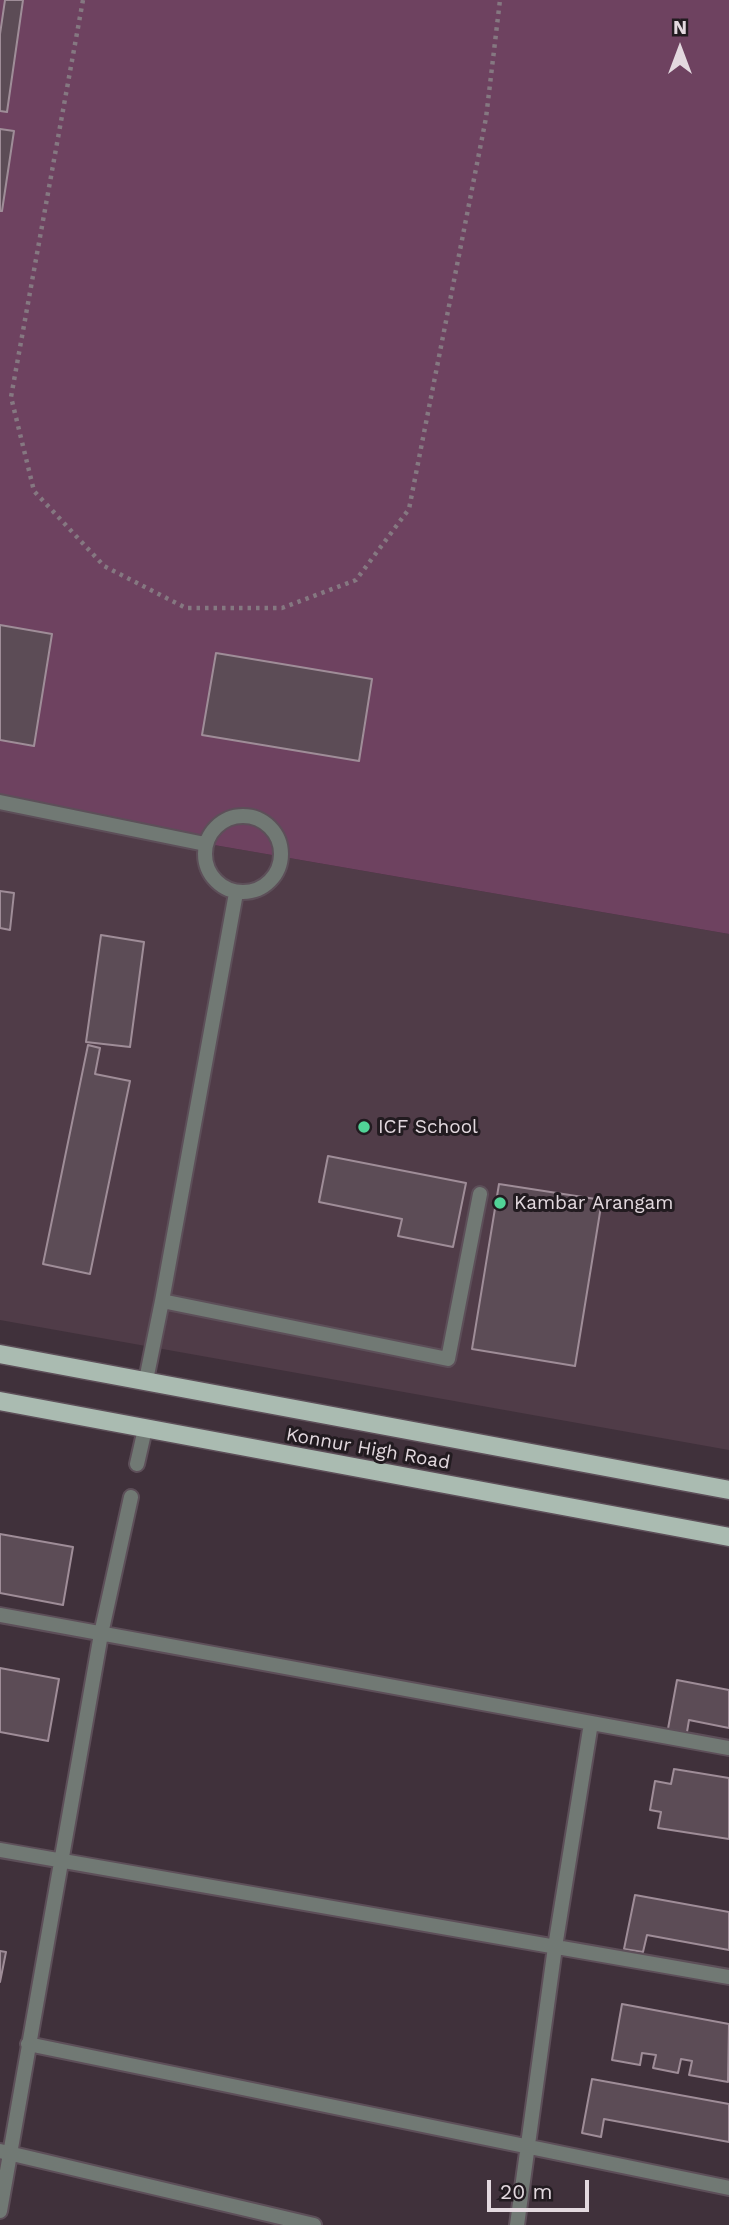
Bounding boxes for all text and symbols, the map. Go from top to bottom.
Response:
north arrow [645,14,715,84]
text: N [673,16,687,39]
place label: ICF School [378,1116,478,1138]
marker: ICF School [356,1119,372,1135]
place label: Kambar Arangam [514,1192,673,1214]
marker: Kambar Arangam [492,1195,508,1211]
street label: Konnur High Road [284,1423,452,1475]
scale bar [491,2166,592,2210]
text: 20 m [500,2179,552,2204]

